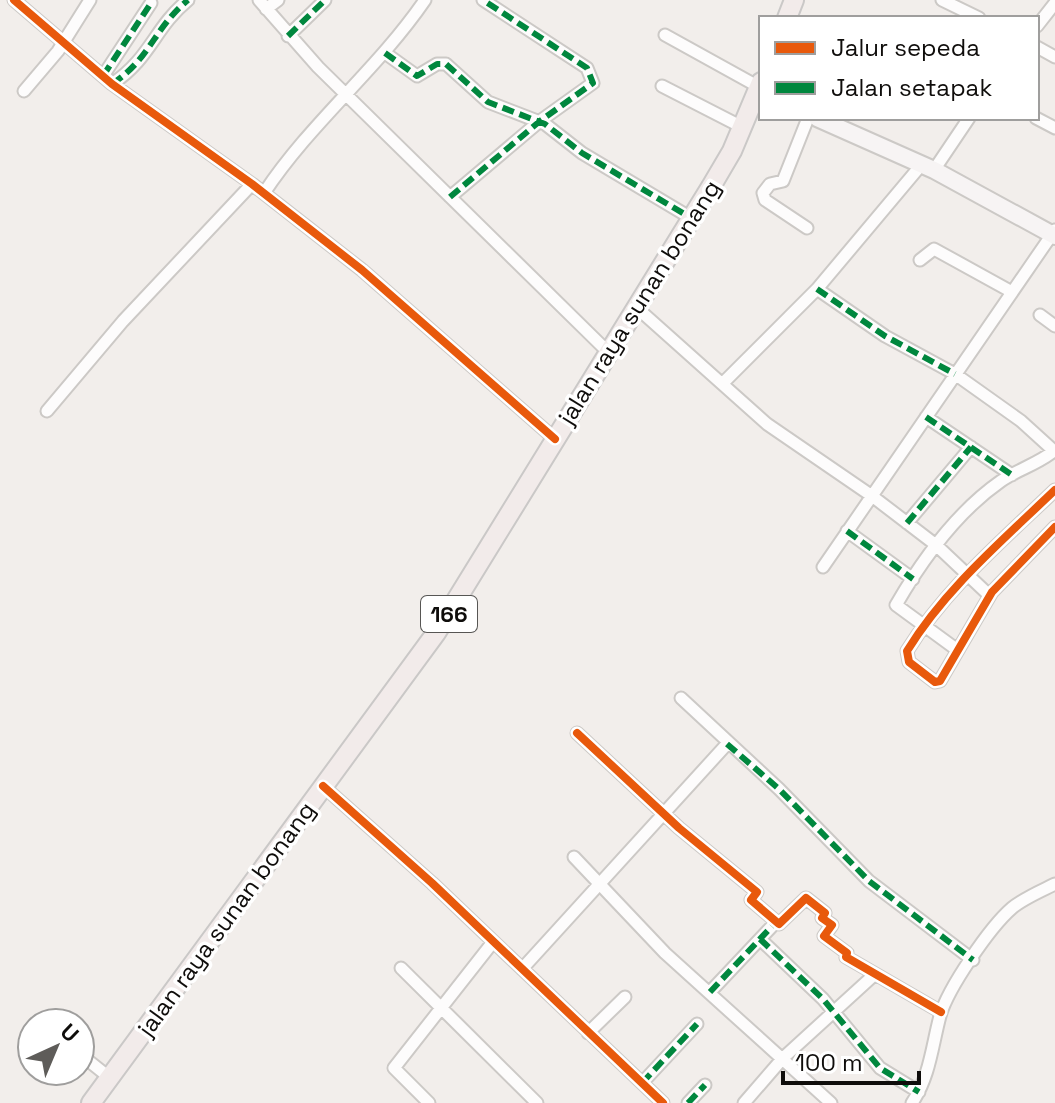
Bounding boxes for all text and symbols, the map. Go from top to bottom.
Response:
legend [759,16,1039,120]
text: Jalur sepeda [831,32,980,63]
text: Jalan setapak [831,72,992,103]
street label: jalan raya sunan bonang [550,174,727,431]
road number: 166 [421,596,477,632]
street label: jalan raya sunan bonang [130,796,322,1043]
north arrow [16,1007,96,1087]
text: U [55,1017,85,1048]
scale bar [783,1035,919,1085]
text: 100 m [795,1047,863,1078]

